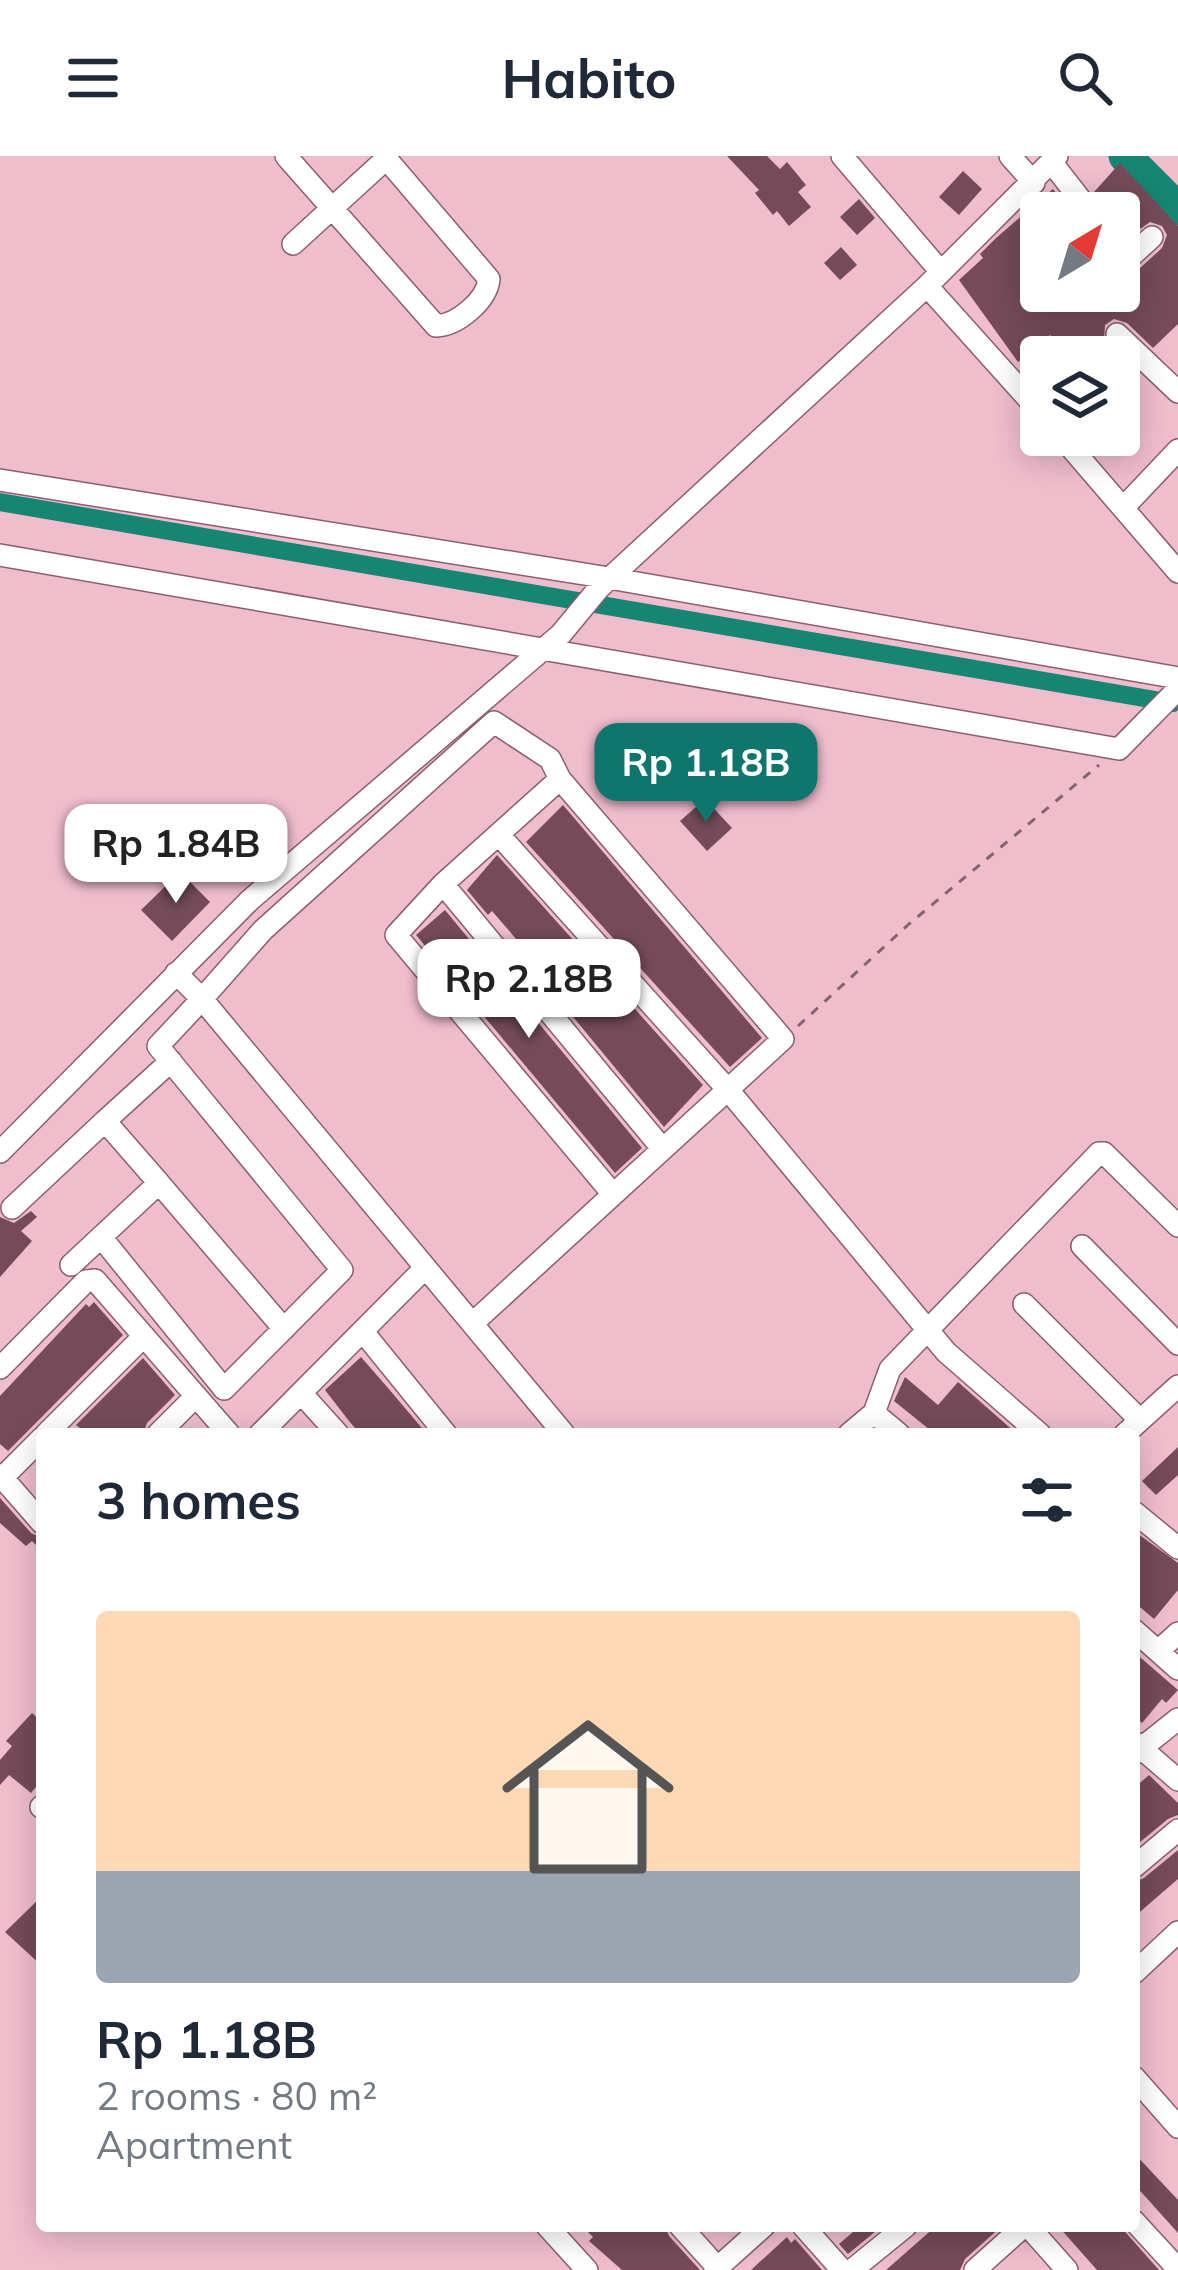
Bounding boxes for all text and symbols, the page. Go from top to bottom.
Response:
text: Habito [501,44,677,112]
icon: menu [60,45,126,111]
icon: search [1052,45,1118,111]
north arrow [1020,192,1140,312]
map controls [1020,192,1140,456]
button: layers [1020,336,1140,456]
pin: Rp 1.18B [582,723,830,825]
text: Rp 1.18B [621,737,791,786]
pin: Rp 1.84B [52,804,300,906]
text: Rp 1.84B [91,818,261,867]
pin: Rp 2.18B [405,939,653,1041]
text: Rp 2.18B [444,953,614,1002]
icon: filters [1014,1467,1080,1533]
text: 3 homes [96,1468,301,1532]
icon: home [480,1689,696,1905]
text: Rp 1.18B [96,2007,317,2071]
text: 2 rooms · 80 m² [96,2071,377,2120]
text: Apartment [96,2120,292,2169]

